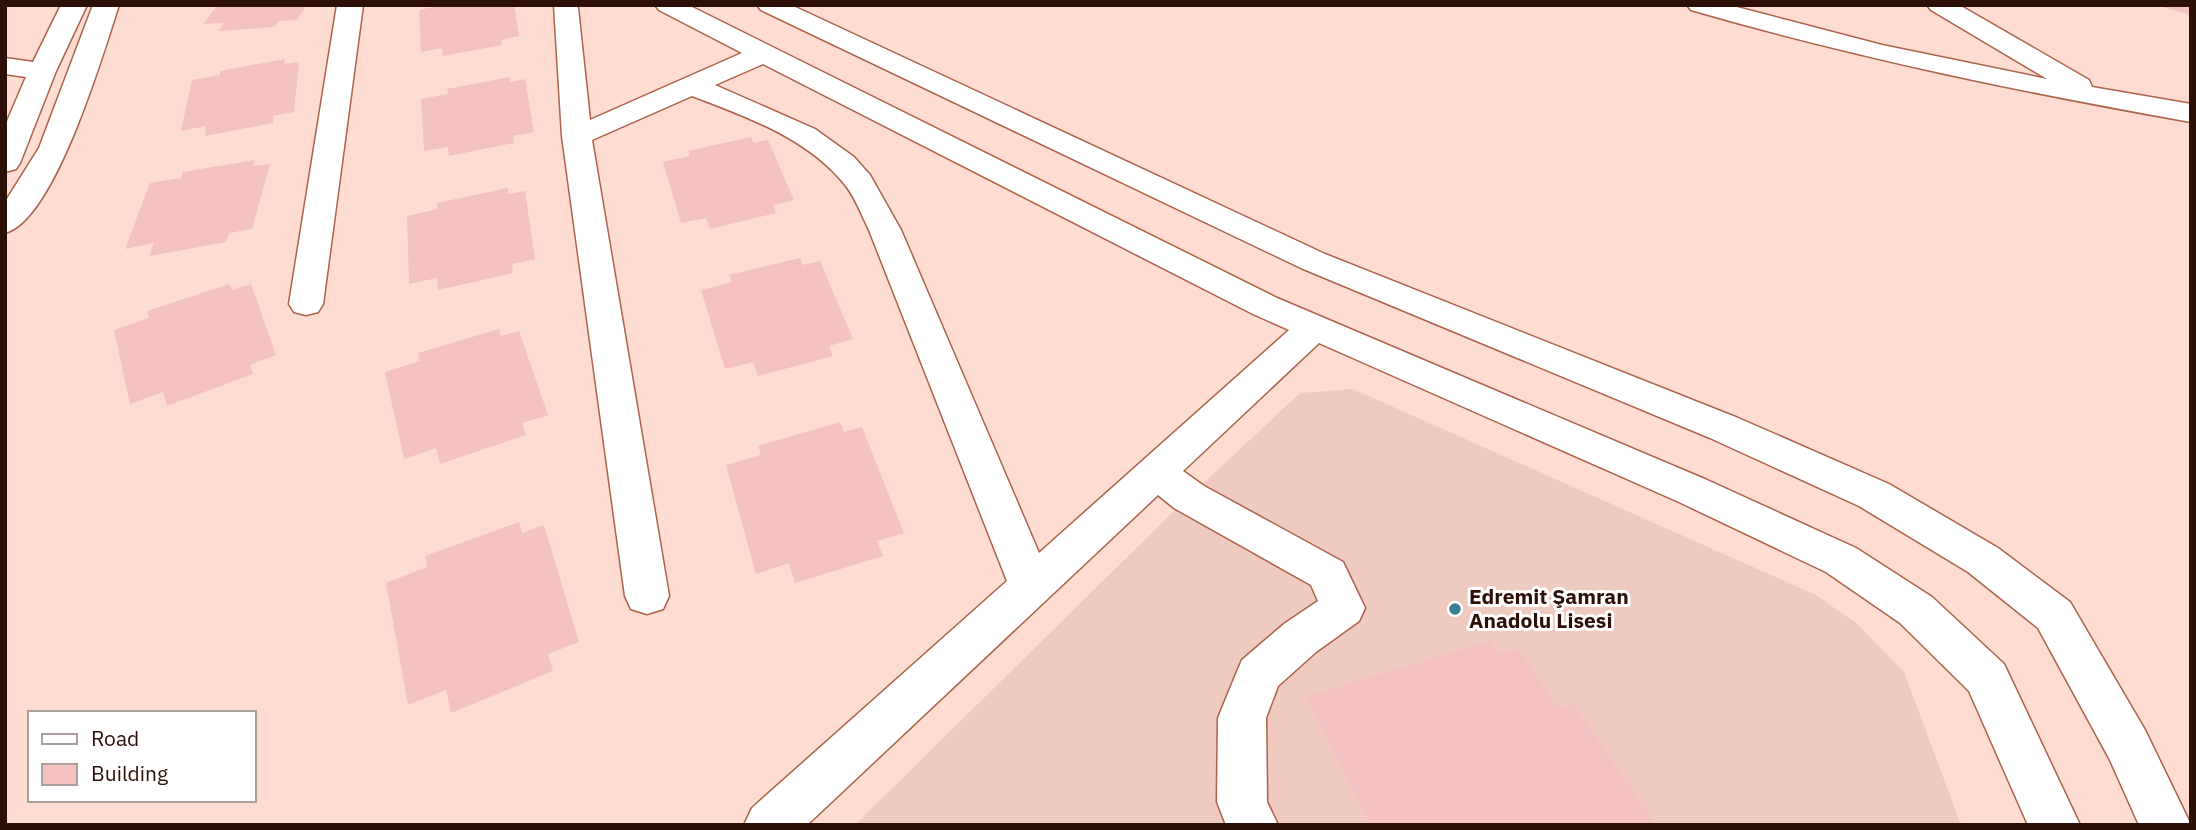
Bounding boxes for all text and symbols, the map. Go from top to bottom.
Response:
place label: Edremit Şamran Anadolu Lisesi [1469,582,1629,634]
marker: Edremit Şamran Anadolu Lisesi [1447,601,1463,617]
legend [28,711,256,802]
text: Road [91,724,139,752]
text: Building [91,759,168,787]

